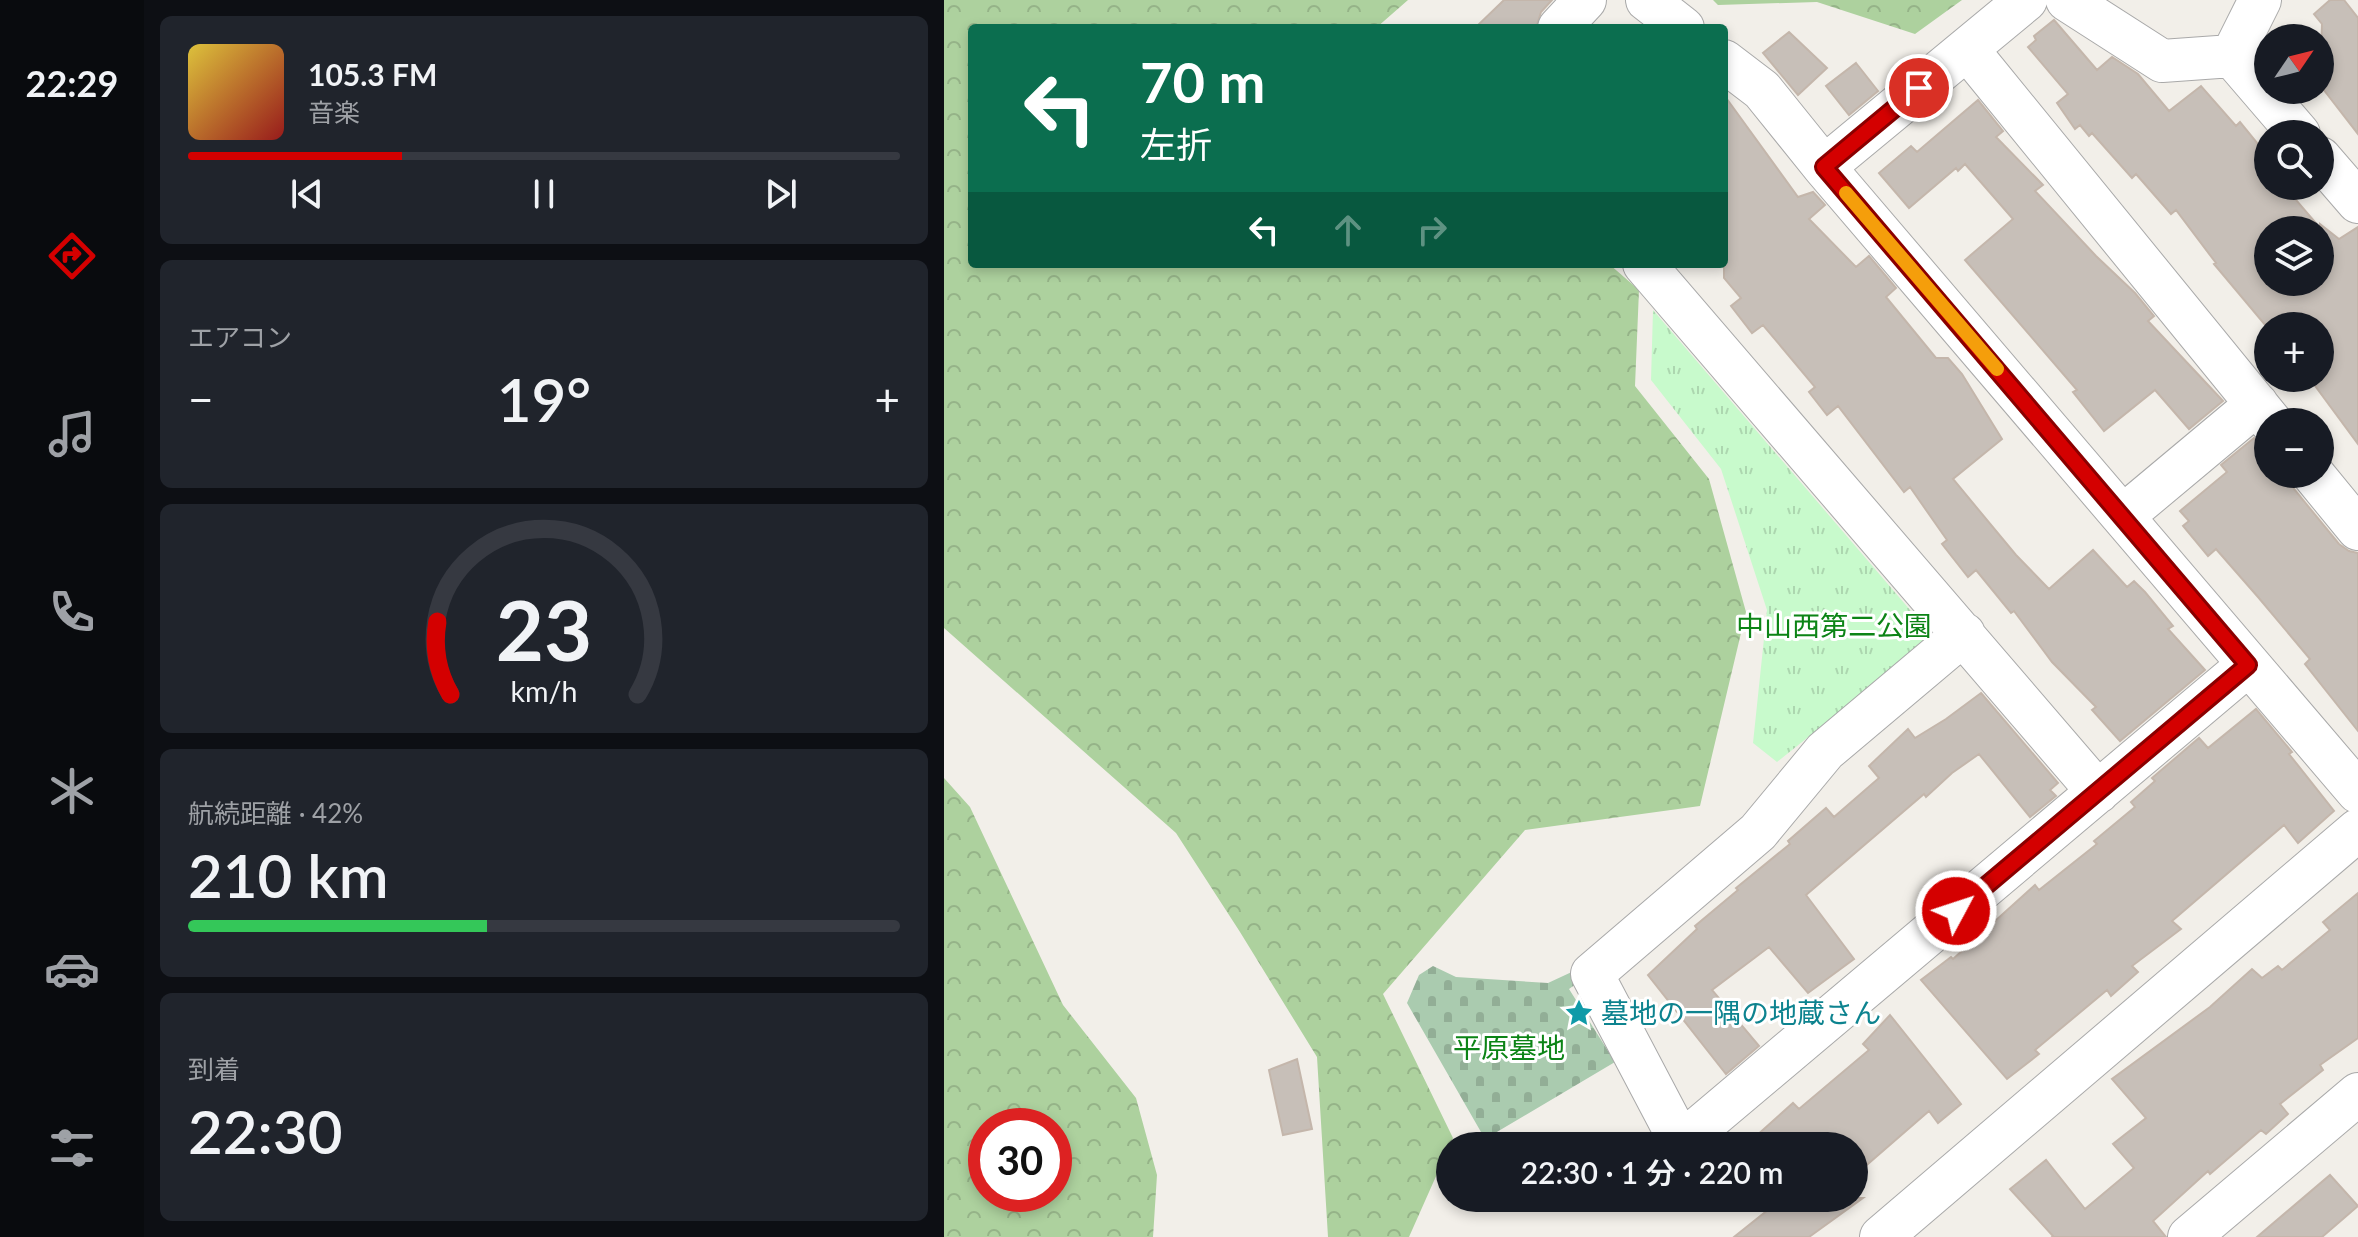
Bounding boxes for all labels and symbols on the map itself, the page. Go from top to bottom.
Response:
north arrow [2254,24,2334,104]
pin [1885,54,1953,122]
park label: 中山西第二公園 [1736,608,1932,642]
position arrow [1914,869,1998,953]
place label: 墓地の一隅の地蔵さん [1601,995,1881,1029]
place icon: 墓地の一隅の地蔵さん [1564,998,1594,1028]
park label: 平原墓地 [1453,1030,1565,1064]
speed limit sign: 30 [968,1108,1072,1212]

